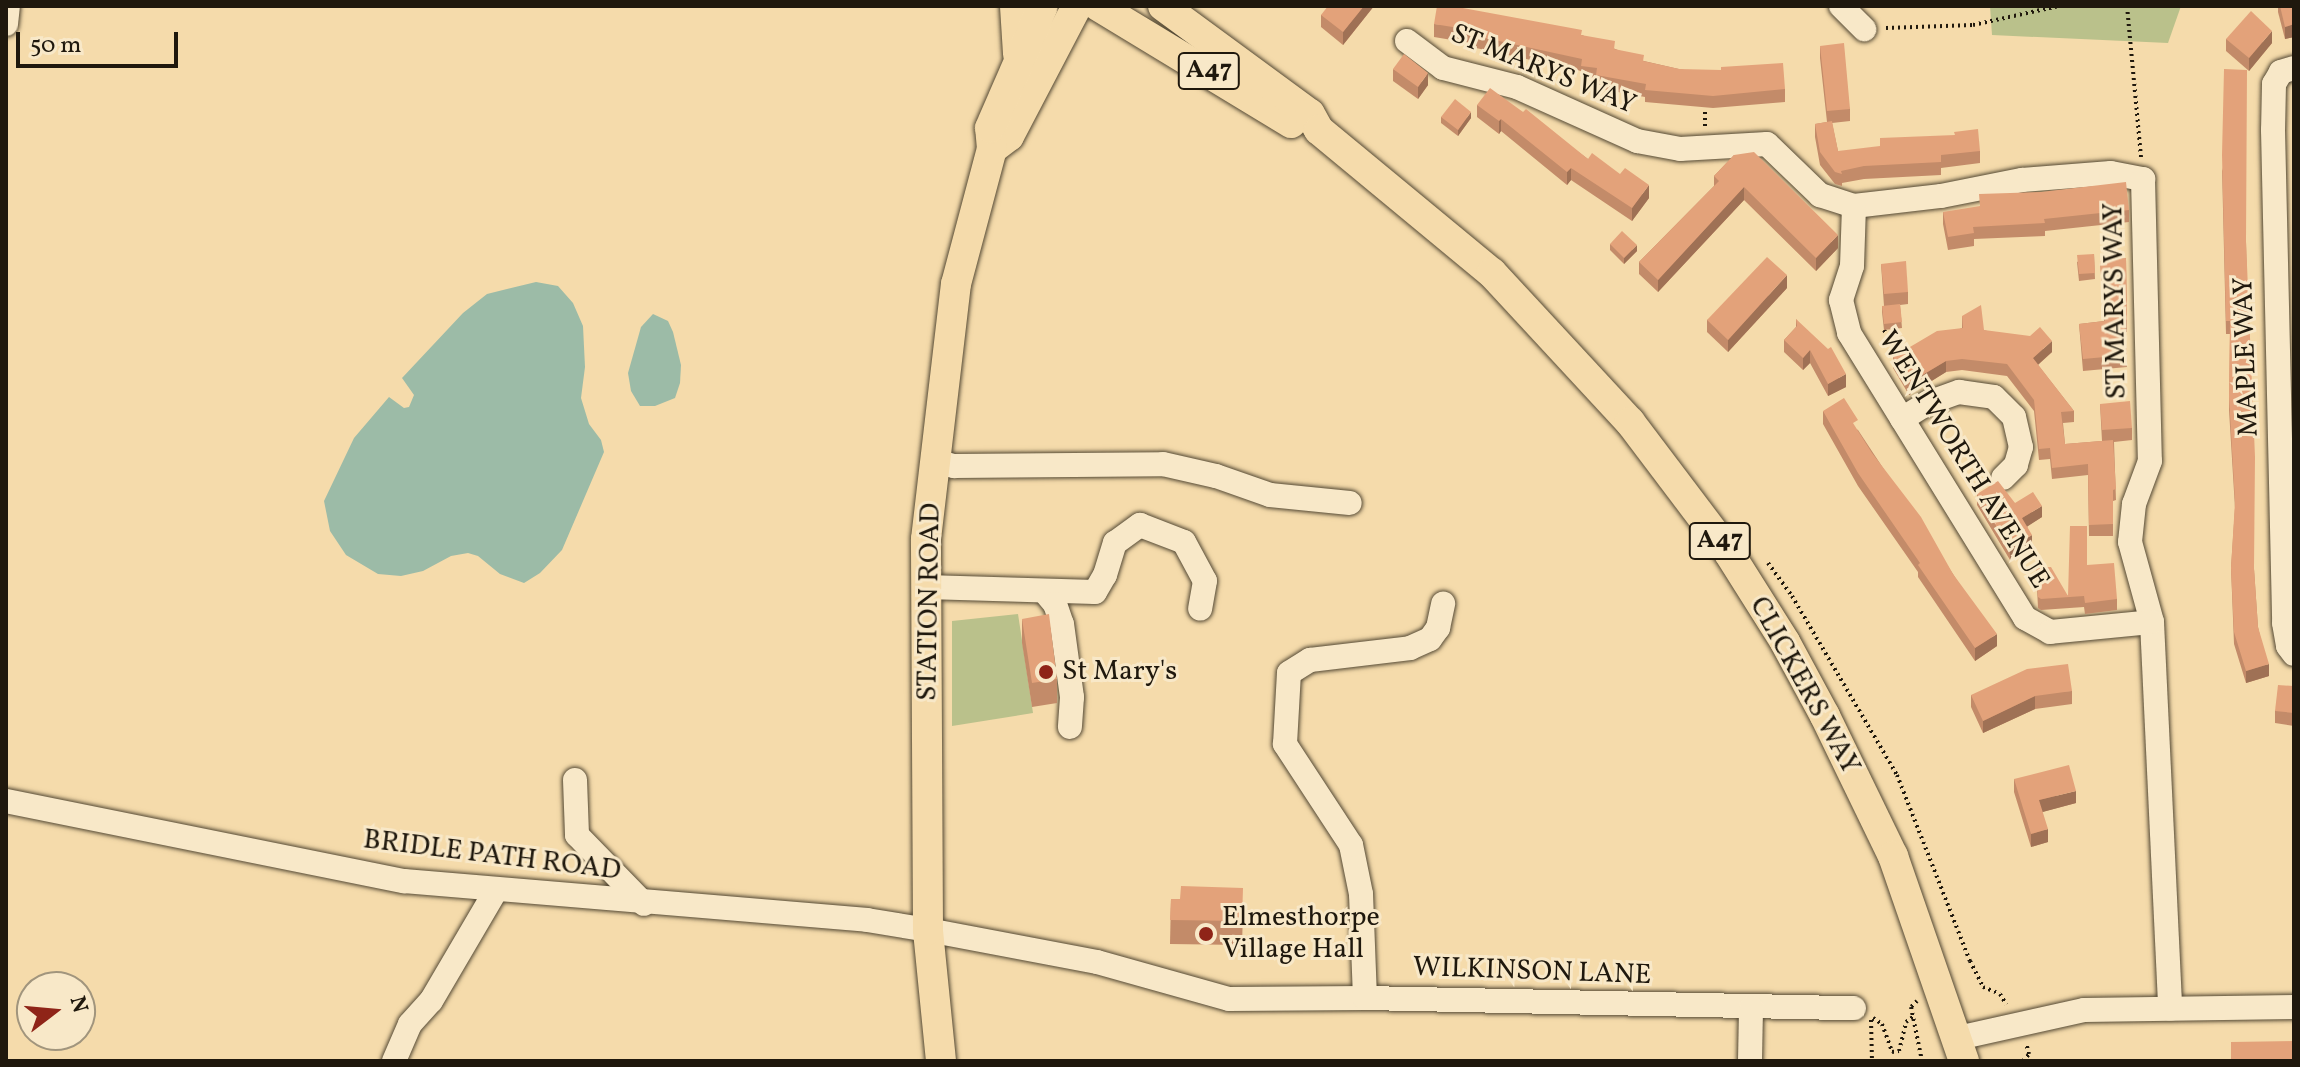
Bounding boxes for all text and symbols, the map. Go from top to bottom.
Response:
scale bar [20,16,182,66]
street label: ST MARYS WAY [1445,17,1641,123]
text: 50 m [30,29,82,63]
road number: A47 [1177,49,1241,93]
street label: ST MARYS WAY [2097,202,2135,400]
street label: MAPLE WAY [2227,276,2267,438]
street label: WENTWORTH AVENUE [1870,325,2056,595]
street label: STATION ROAD [911,503,949,701]
road number: A47 [1688,519,1752,563]
street label: CLICKERS WAY [1741,591,1867,781]
place label: St Mary's [1062,655,1177,689]
marker: St Mary's [1037,663,1055,681]
street label: BRIDLE PATH ROAD [361,824,623,888]
place label: Elmesthorpe Village Hall [1222,901,1380,967]
marker: Elmesthorpe Village Hall [1197,925,1215,943]
street label: WILKINSON LANE [1412,951,1652,993]
north arrow [16,971,96,1051]
text: N [61,993,95,1017]

